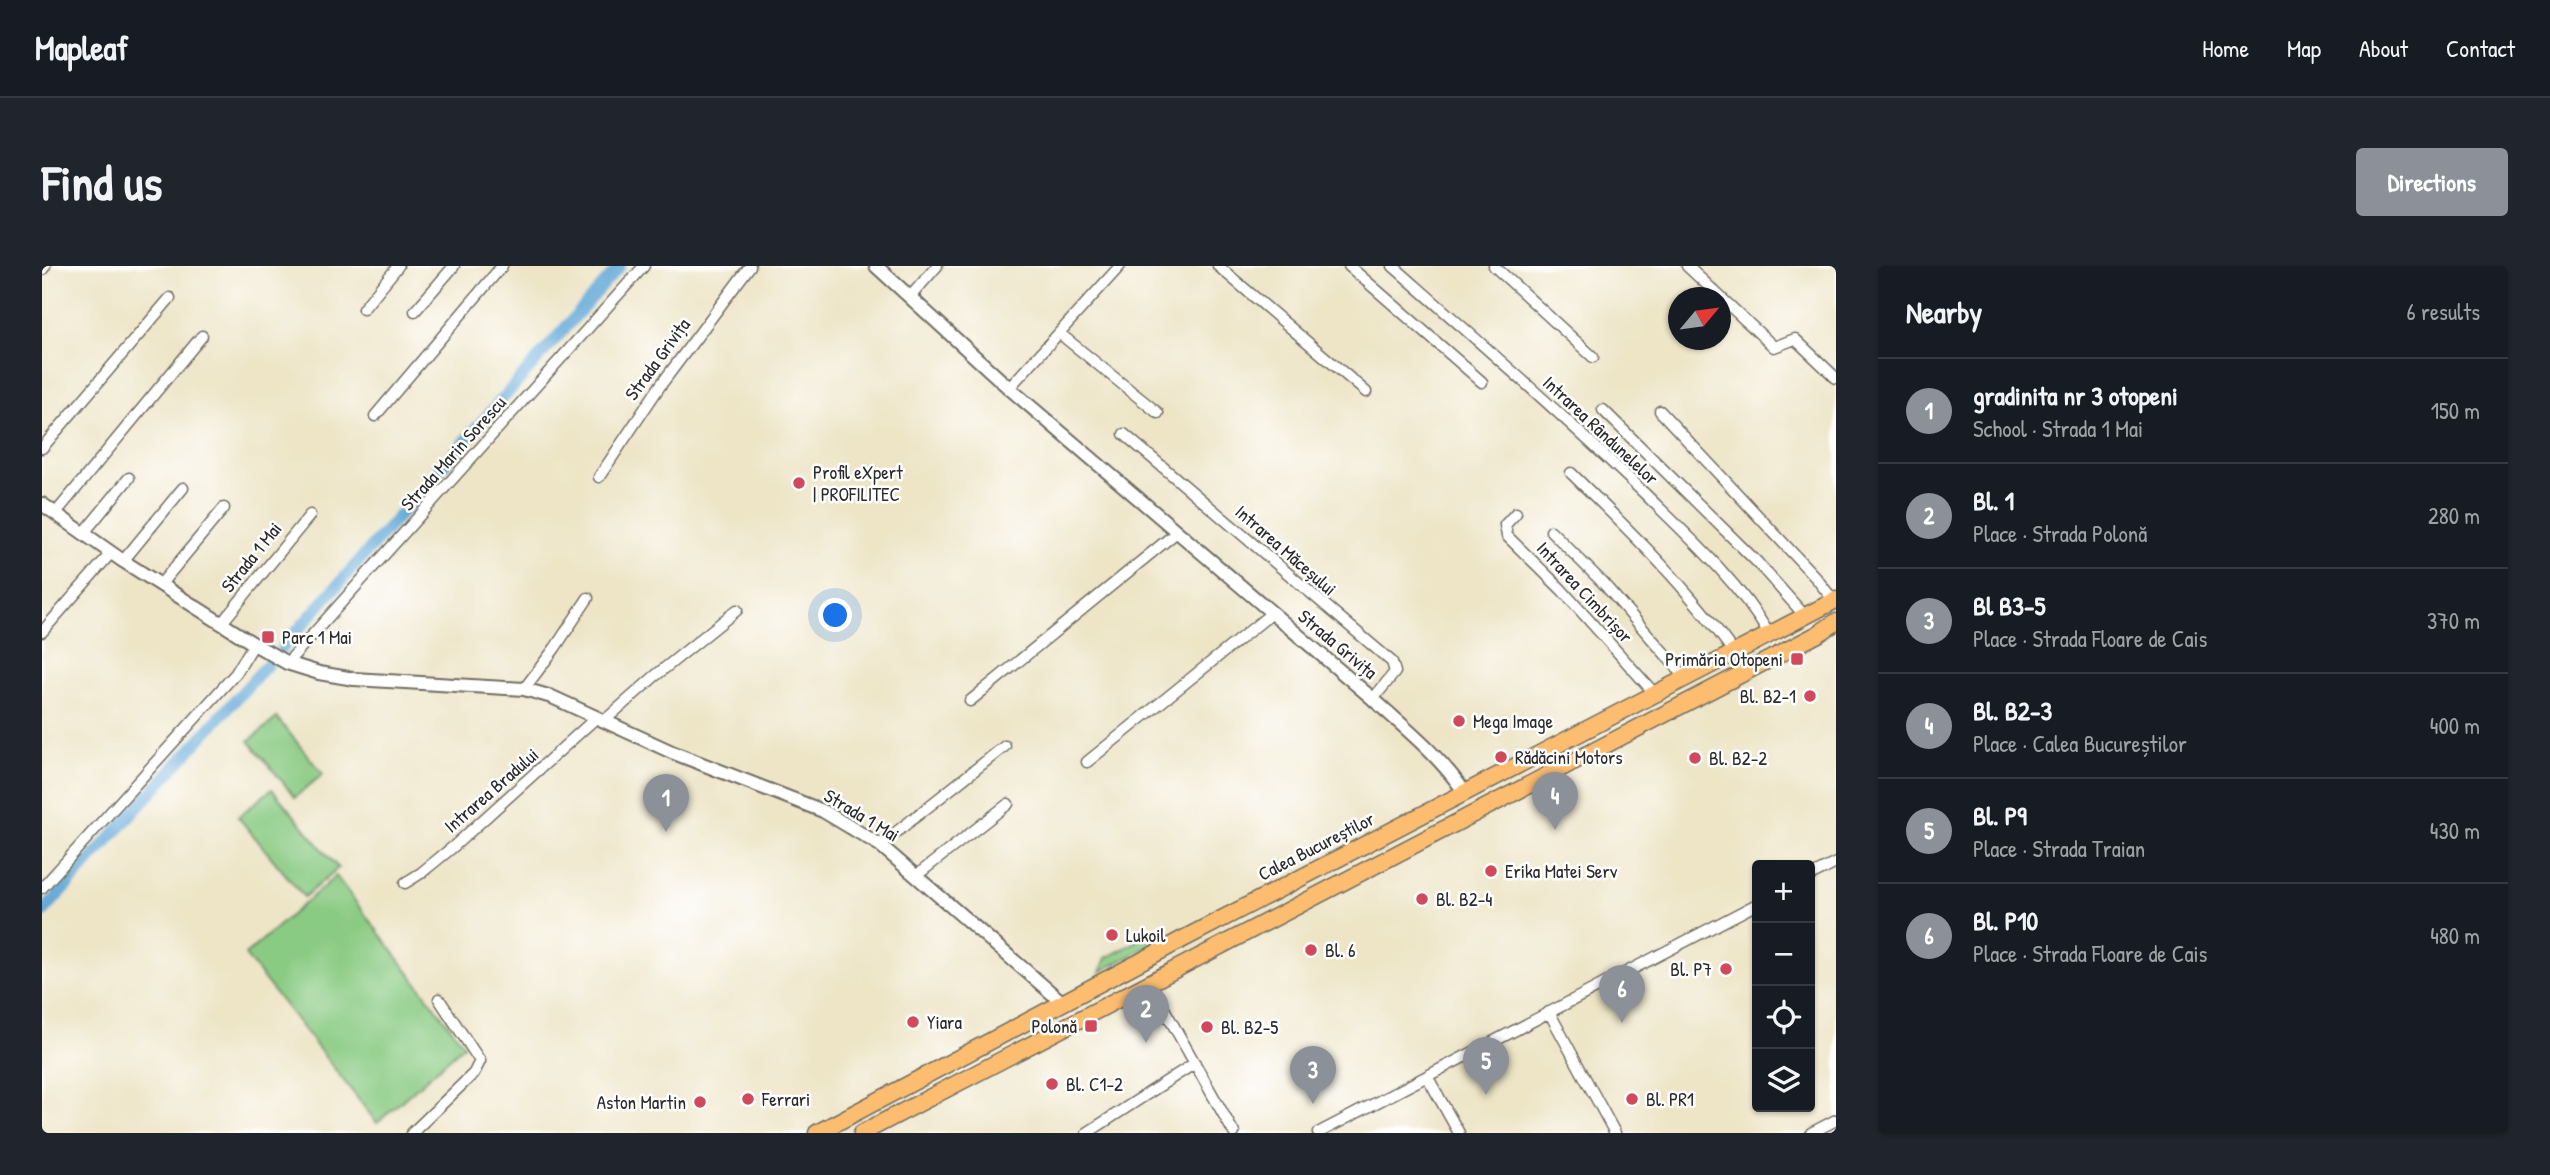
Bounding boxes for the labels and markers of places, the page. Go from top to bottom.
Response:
place label: Profil eXpert | PROFILITEC [813,459,903,507]
marker: Profil eXpert | PROFILITEC [791,475,807,491]
place label: Parc 1 Mai [282,624,352,650]
marker: Parc 1 Mai [260,629,276,645]
place label: Primăria Otopeni [1665,646,1783,672]
marker: Primăria Otopeni [1789,651,1805,667]
place label: Bl. B2-1 [1740,683,1796,709]
marker: Bl. B2-1 [1802,688,1818,704]
place label: Mega Image [1473,708,1553,734]
marker: Mega Image [1451,713,1467,729]
place label: Rădăcini Motors [1515,744,1623,770]
place label: Bl. B2-2 [1709,745,1767,771]
marker: Rădăcini Motors [1493,749,1509,765]
marker: Bl. B2-2 [1687,750,1703,766]
pin: 4 [1532,772,1578,830]
pin: 1 [643,774,689,832]
place label: Erika Matei Serv [1505,858,1618,884]
marker: Erika Matei Serv [1483,863,1499,879]
place label: Bl. B2-4 [1436,886,1492,912]
marker: Bl. B2-4 [1414,891,1430,907]
place label: Lukoil [1126,922,1166,948]
marker: Lukoil [1104,927,1120,943]
place label: Bl. 6 [1325,937,1356,963]
marker: Bl. 6 [1303,942,1319,958]
place label: Bl. P7 [1670,956,1712,982]
marker: Bl. P7 [1718,961,1734,977]
pin: 6 [1599,965,1645,1023]
pin: 2 [1123,985,1169,1043]
place label: Yiara [927,1009,962,1035]
place label: Polonă [1031,1013,1078,1039]
marker: Yiara [905,1014,921,1030]
place label: Bl. B2-5 [1221,1014,1278,1040]
marker: Polonă [1083,1018,1099,1034]
marker: Bl. B2-5 [1199,1019,1215,1035]
pin: 5 [1463,1037,1509,1095]
pin: 3 [1290,1046,1336,1104]
place label: Bl. C1-2 [1066,1071,1123,1097]
marker: Bl. C1-2 [1044,1076,1060,1092]
place label: Ferrari [761,1086,810,1112]
place label: Bl. PR1 [1646,1086,1694,1112]
place label: Aston Martin [597,1089,686,1115]
marker: Ferrari [740,1091,756,1107]
marker: Bl. PR1 [1624,1091,1640,1107]
marker: Aston Martin [692,1094,708,1110]

